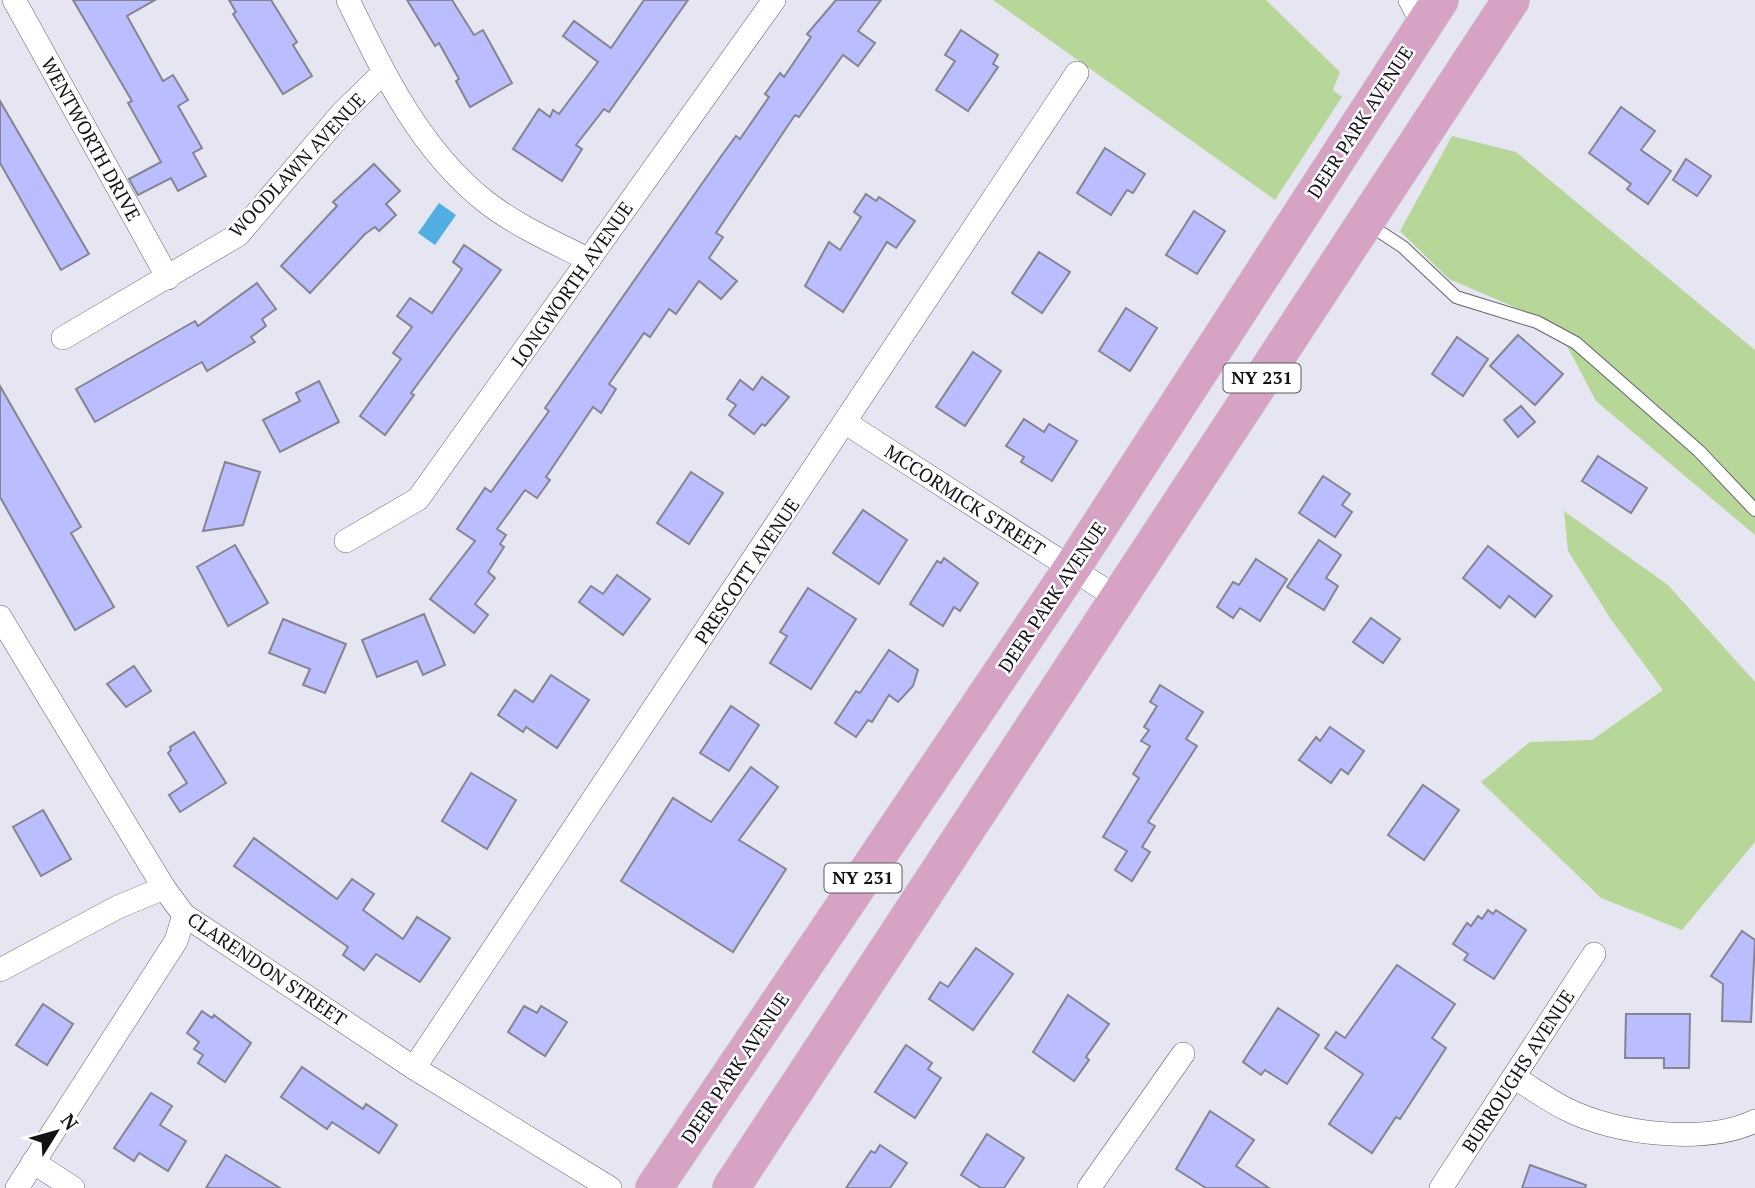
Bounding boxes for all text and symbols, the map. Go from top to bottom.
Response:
street label: DEER PARK AVENUE [1301,41,1418,203]
street label: WENTWORTH DRIVE [36,53,147,225]
street label: WOODLAWN AVENUE [223,87,370,242]
street label: LONGWORTH AVENUE [505,196,638,371]
road number: NY 231 [1224,364,1300,392]
street label: MCCORMICK STREET [880,438,1050,561]
street label: PRESCOTT AVENUE [689,493,805,648]
street label: DEER PARK AVENUE [992,517,1111,677]
road number: NY 231 [824,864,902,892]
street label: CLARENDON STREET [183,906,352,1031]
street label: BURROUGHS AVENUE [1456,985,1580,1157]
street label: DEER PARK AVENUE [675,988,794,1148]
north arrow [21,1097,91,1167]
text: N [56,1108,85,1135]

